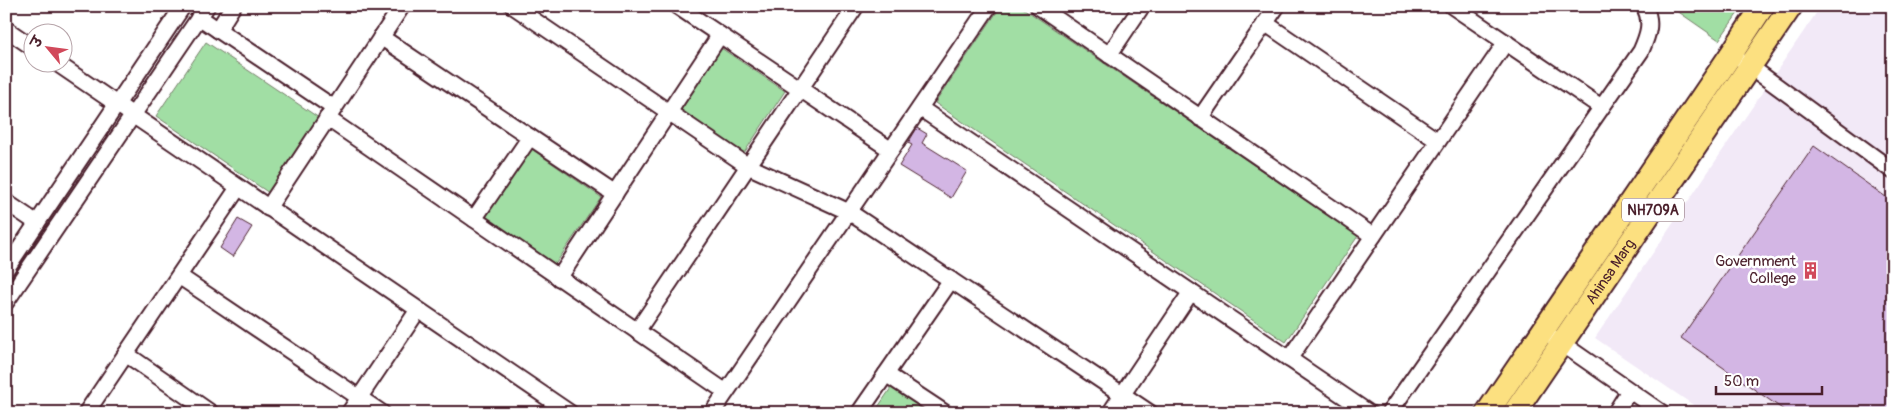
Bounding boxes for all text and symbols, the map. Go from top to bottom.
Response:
north arrow [22,22,72,72]
text: उ [26,32,48,52]
road number: NH709A [1622,198,1684,222]
street label: Ahinsa Marg [1581,235,1639,308]
place label: Government College [1715,252,1797,288]
building icon: Government College [1800,260,1820,280]
scale bar [1716,364,1823,396]
text: 50 m [1724,372,1759,391]

